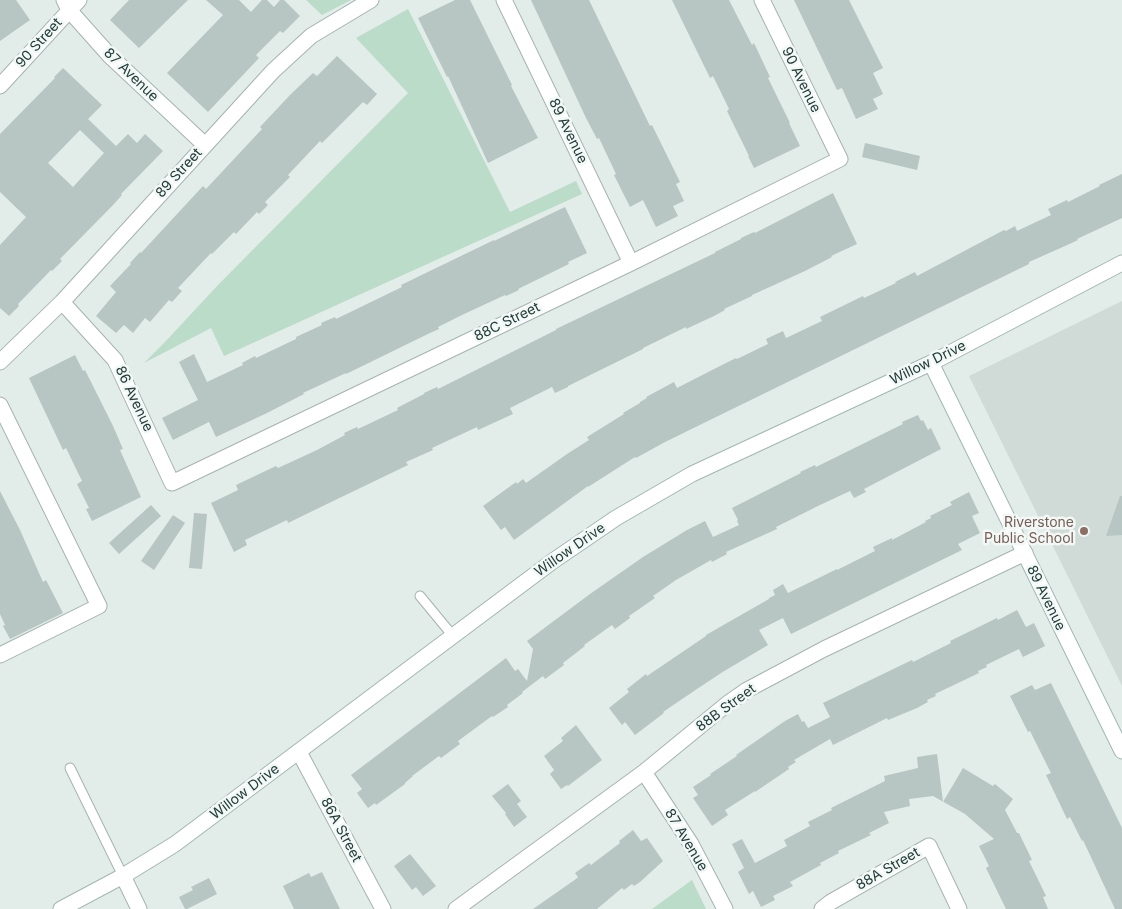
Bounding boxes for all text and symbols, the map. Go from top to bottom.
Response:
street label: 90 Street [12,15,66,71]
street label: 87 Avenue [100,45,162,105]
street label: 90 Avenue [778,45,824,115]
street label: 89 Avenue [545,96,591,166]
street label: 89 Street [152,145,206,201]
street label: 88C Street [471,299,543,345]
street label: Willow Drive [887,337,969,389]
street label: 86 Avenue [111,364,157,434]
place label: Riverstone Public School [984,515,1074,548]
street label: Willow Drive [531,520,609,580]
marker: Riverstone Public School [1078,525,1090,537]
street label: 89 Avenue [1023,563,1069,633]
street label: 88B Street [693,681,759,735]
street label: Willow Drive [207,761,283,823]
street label: 86A Street [317,795,365,865]
street label: 87 Avenue [661,806,711,874]
street label: 88A Street [853,844,923,894]

